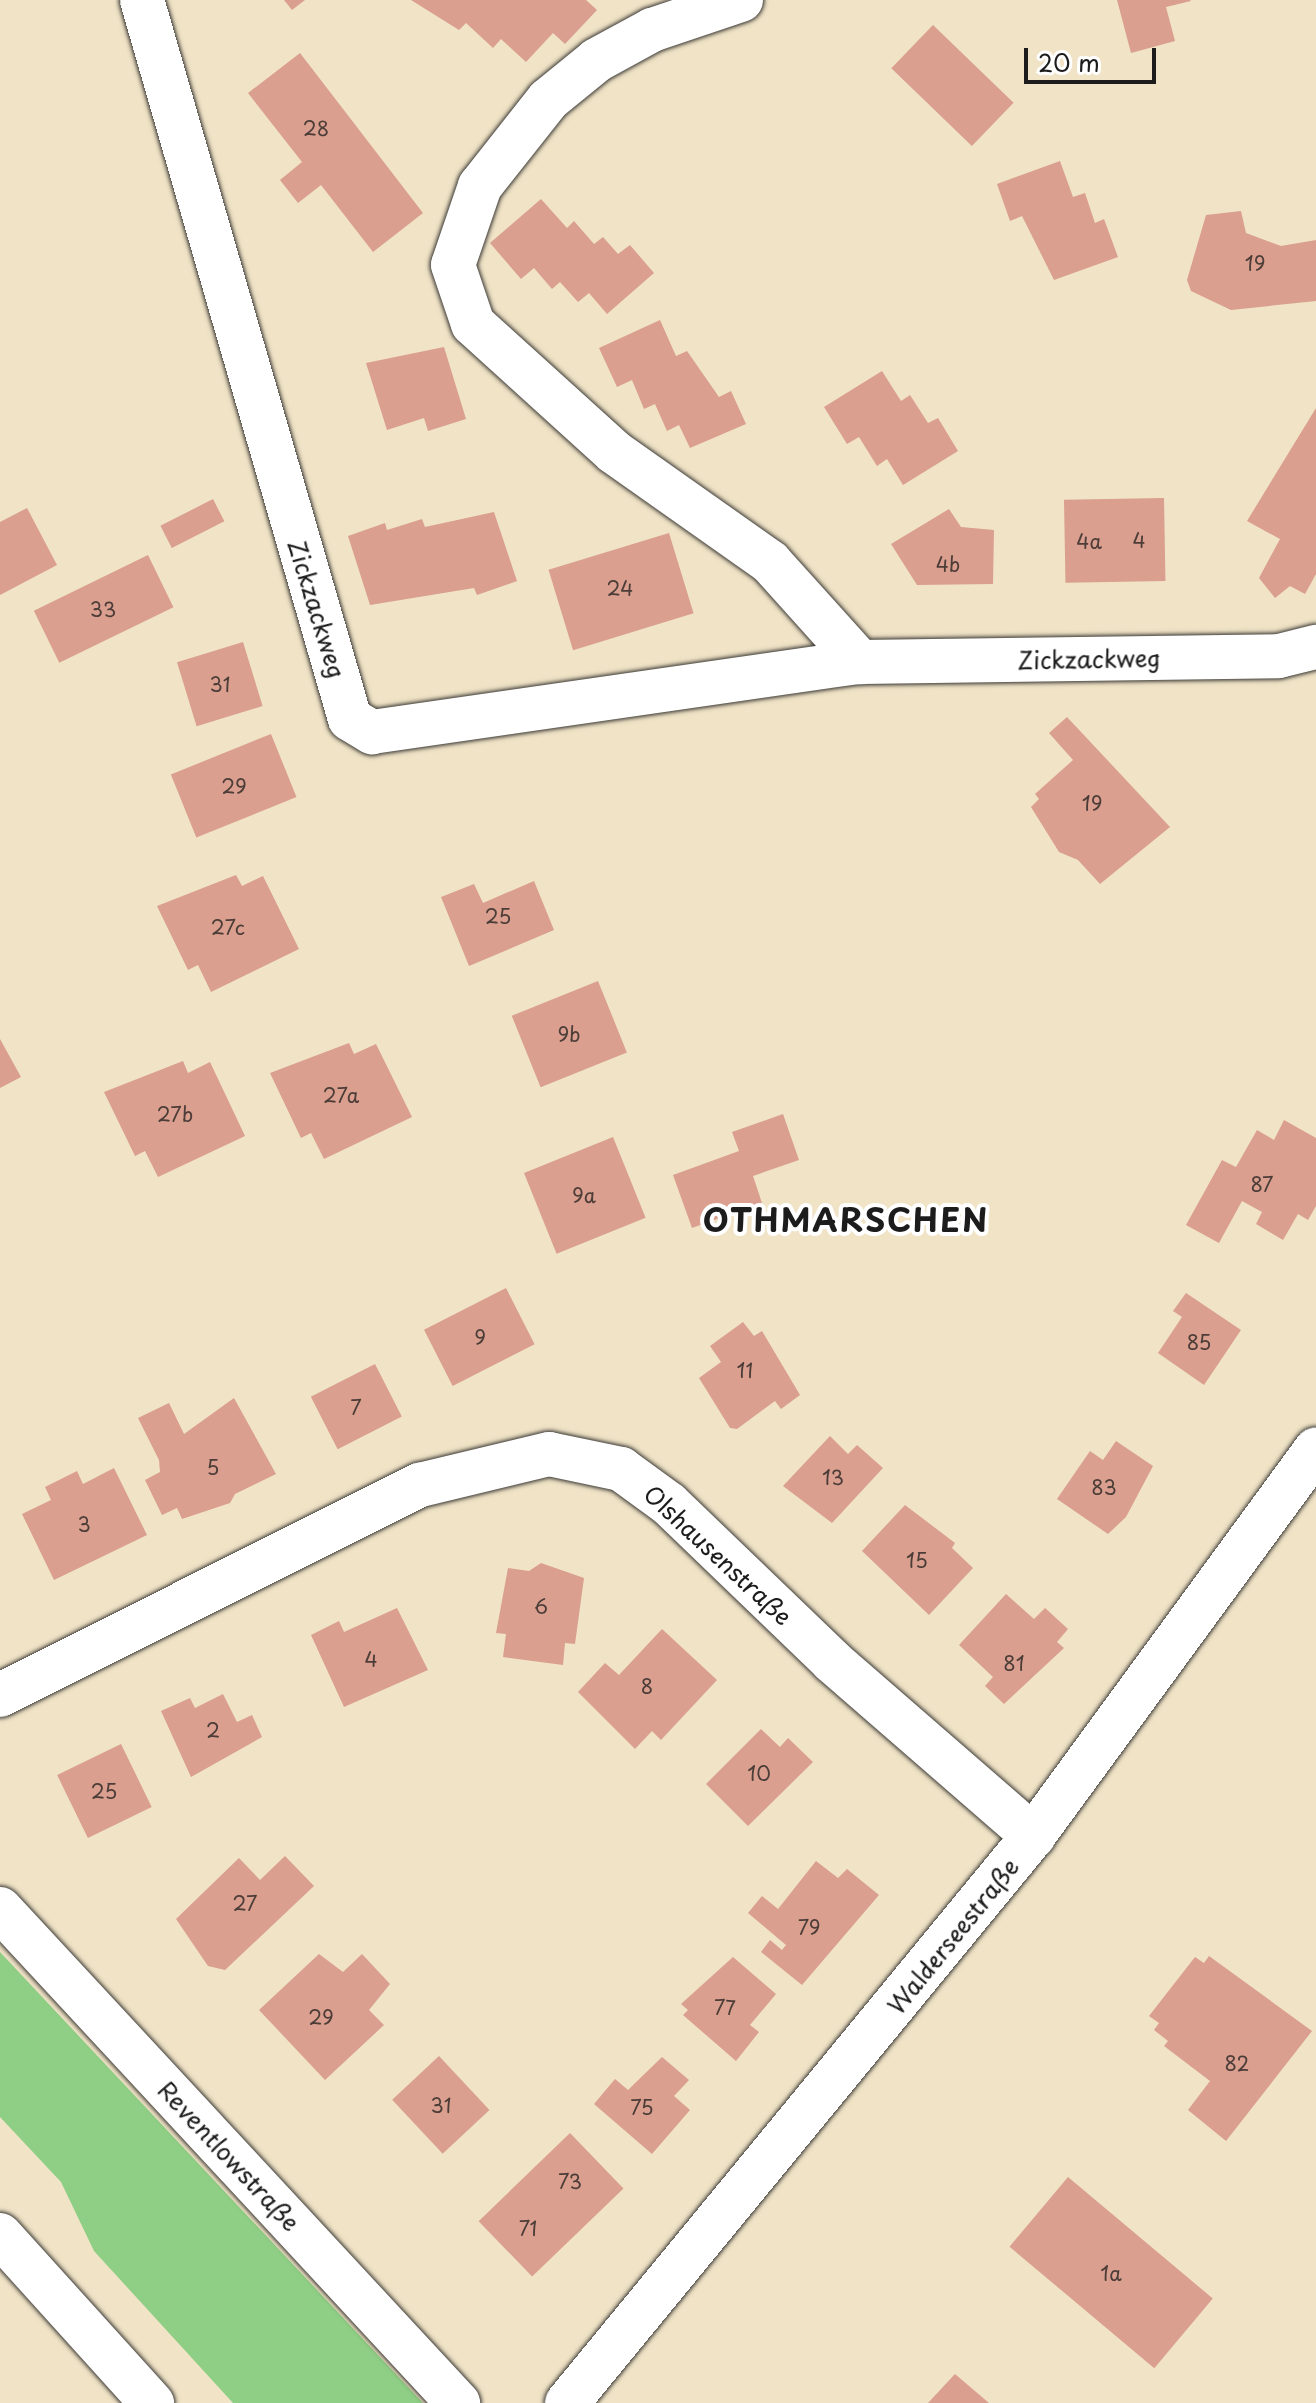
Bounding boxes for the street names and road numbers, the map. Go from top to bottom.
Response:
street label: Zickzackweg [282,536,352,682]
street label: Zickzackweg [1017,643,1161,675]
street label: Olshausenstraße [638,1479,798,1631]
street label: Walderseestraße [881,1852,1025,2020]
street label: Reventlowstraße [152,2075,306,2237]

